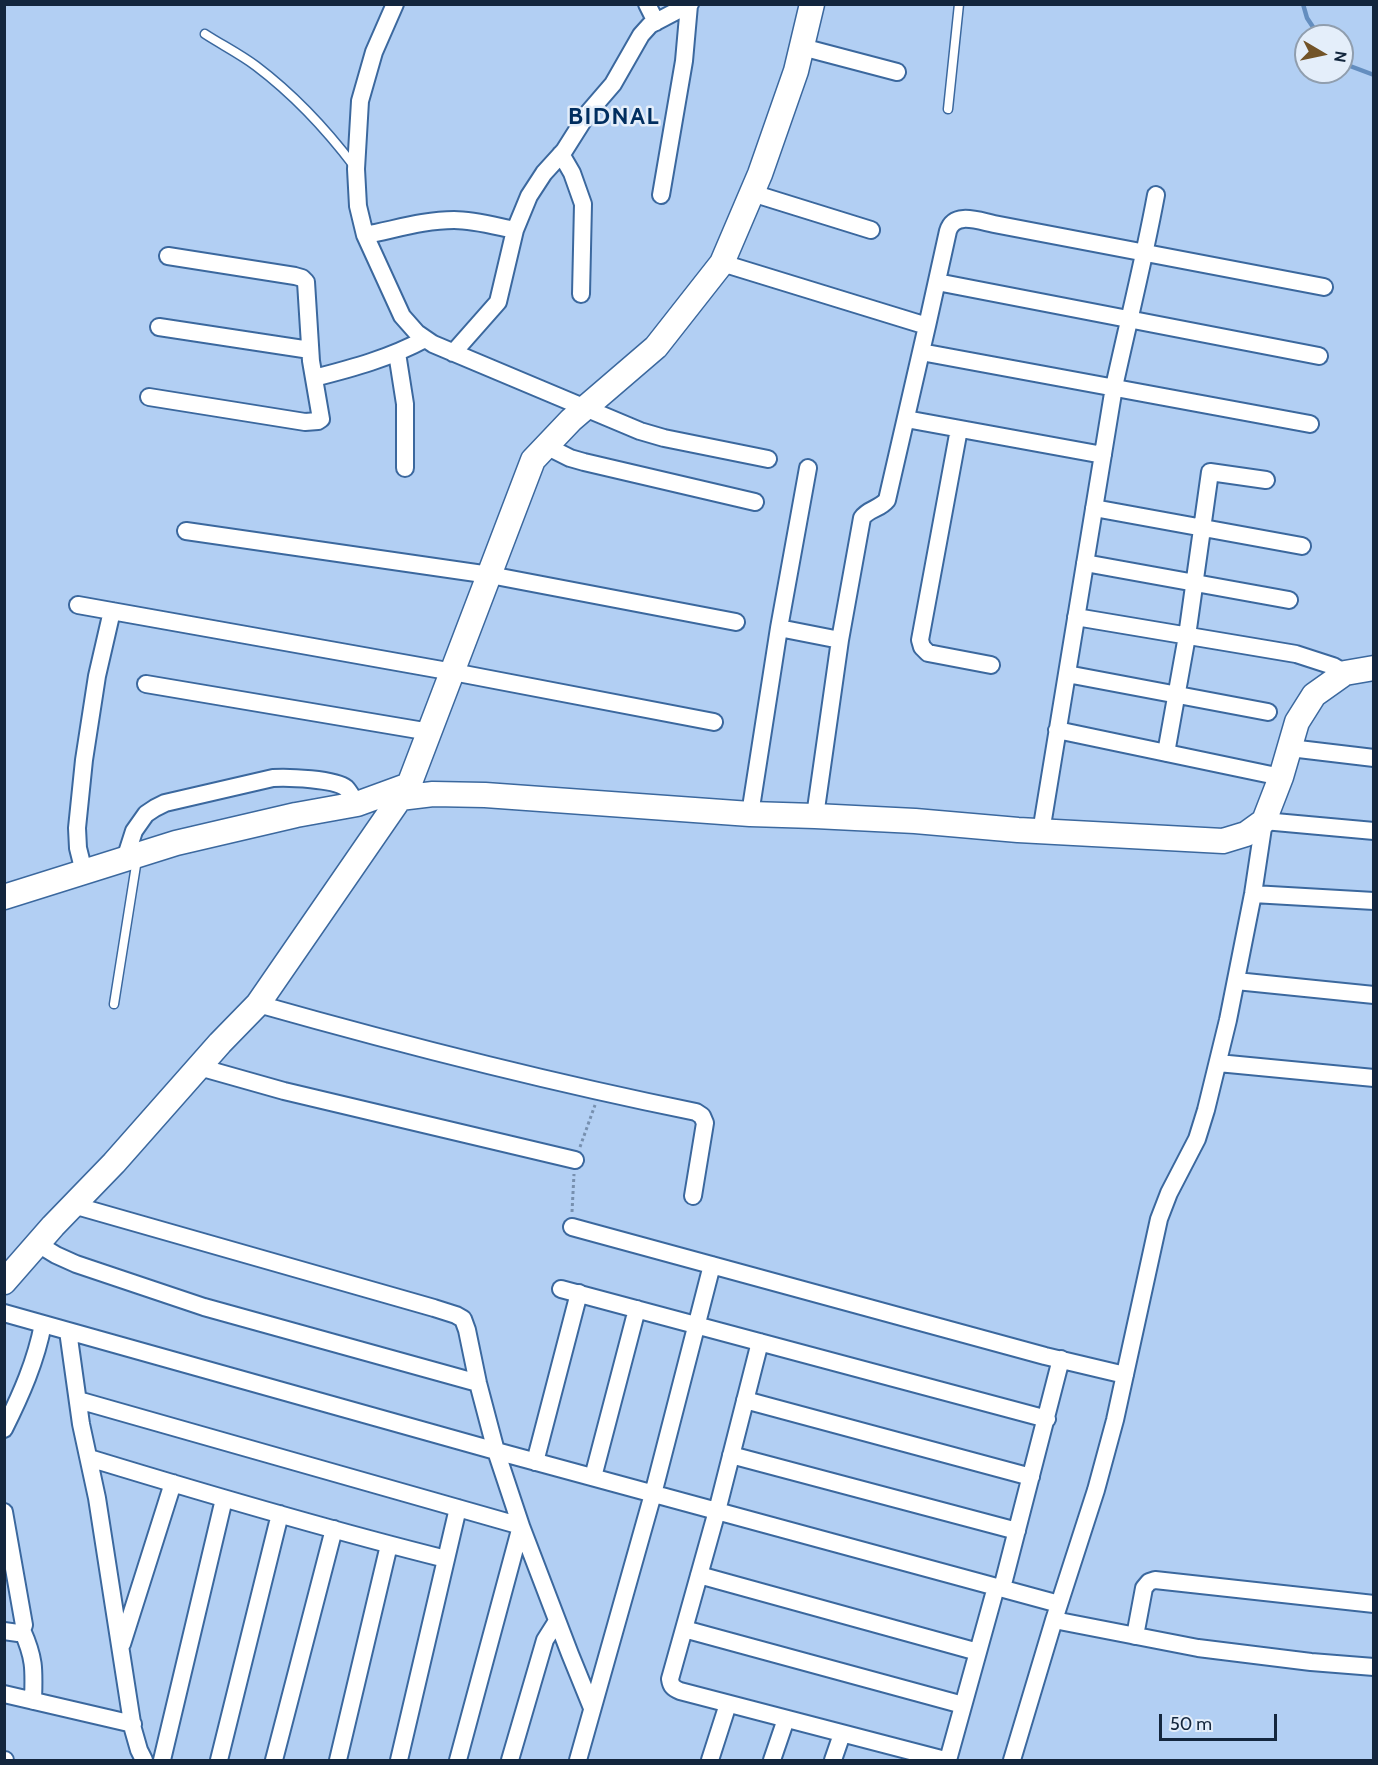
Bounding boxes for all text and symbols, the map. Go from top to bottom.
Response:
north arrow [1294,24,1354,84]
text: N [1330,50,1351,64]
district label: BIDNAL [568,103,660,131]
scale bar [1162,1702,1280,1740]
text: 50 m [1170,1713,1212,1735]

